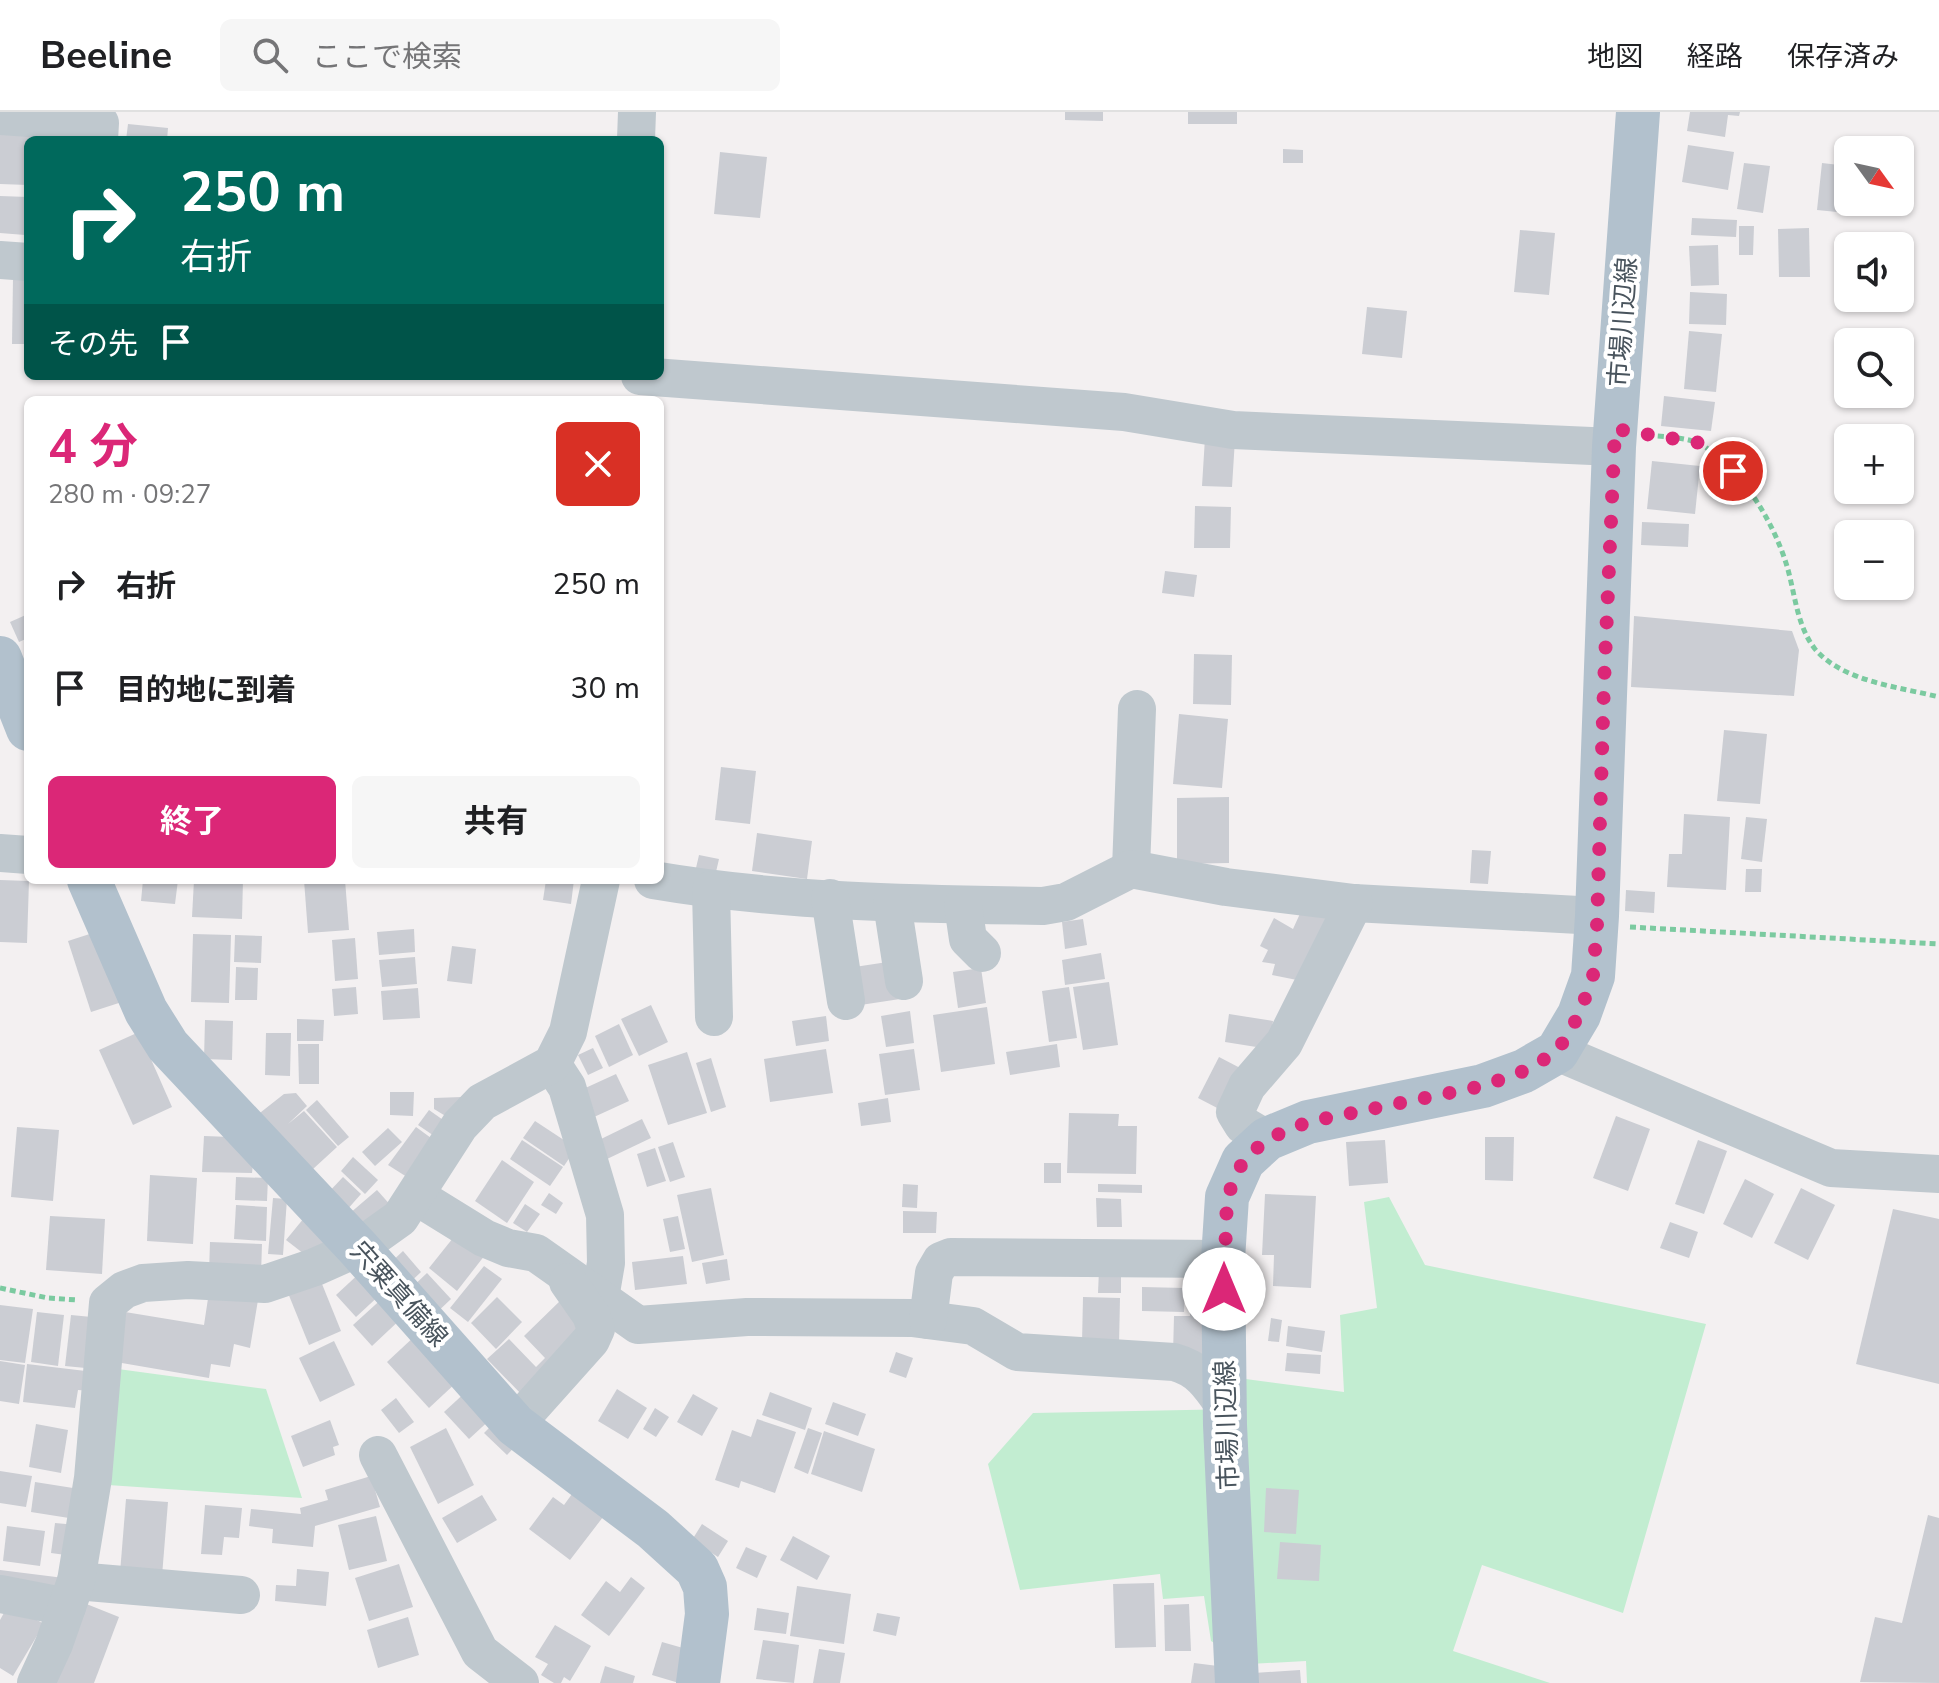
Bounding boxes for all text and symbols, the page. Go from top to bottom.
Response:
search box [220,19,780,91]
text: Beeline [40,30,172,81]
icon: search [248,33,292,77]
text: ここで検索 [312,37,462,78]
text: 地図 [1587,38,1643,76]
text: 経路 [1687,38,1743,76]
text: 保存済み [1787,38,1899,76]
north arrow [1834,136,1914,216]
map controls [1834,136,1914,600]
text: 250 m [180,154,345,231]
icon: right [48,168,152,272]
button: sound [1834,232,1914,312]
text: 右折 [180,233,252,282]
street label: 市場川辺線 [1601,256,1645,388]
icon: arrive [154,320,198,364]
text: その先 [48,324,138,365]
button: search [1834,328,1914,408]
text: 4 分 [48,414,138,480]
button: close [556,422,640,506]
button: + [1834,424,1914,504]
pin [1699,437,1767,505]
icon: arrive [1711,449,1755,493]
text: 280 m · 09:27 [48,477,211,512]
button: − [1834,520,1914,600]
icon: right [48,562,92,606]
text: 250 m [553,564,640,605]
text: 右折 [116,566,176,607]
icon: arrive [48,666,92,710]
text: 30 m [571,668,640,709]
text: 目的地に到着 [116,670,296,711]
button: 終了 [48,776,336,868]
button: 共有 [352,776,640,868]
street label: 宍粟真備線 [342,1234,456,1354]
position arrow [1182,1247,1266,1331]
street label: 市場川辺線 [1207,1359,1247,1491]

